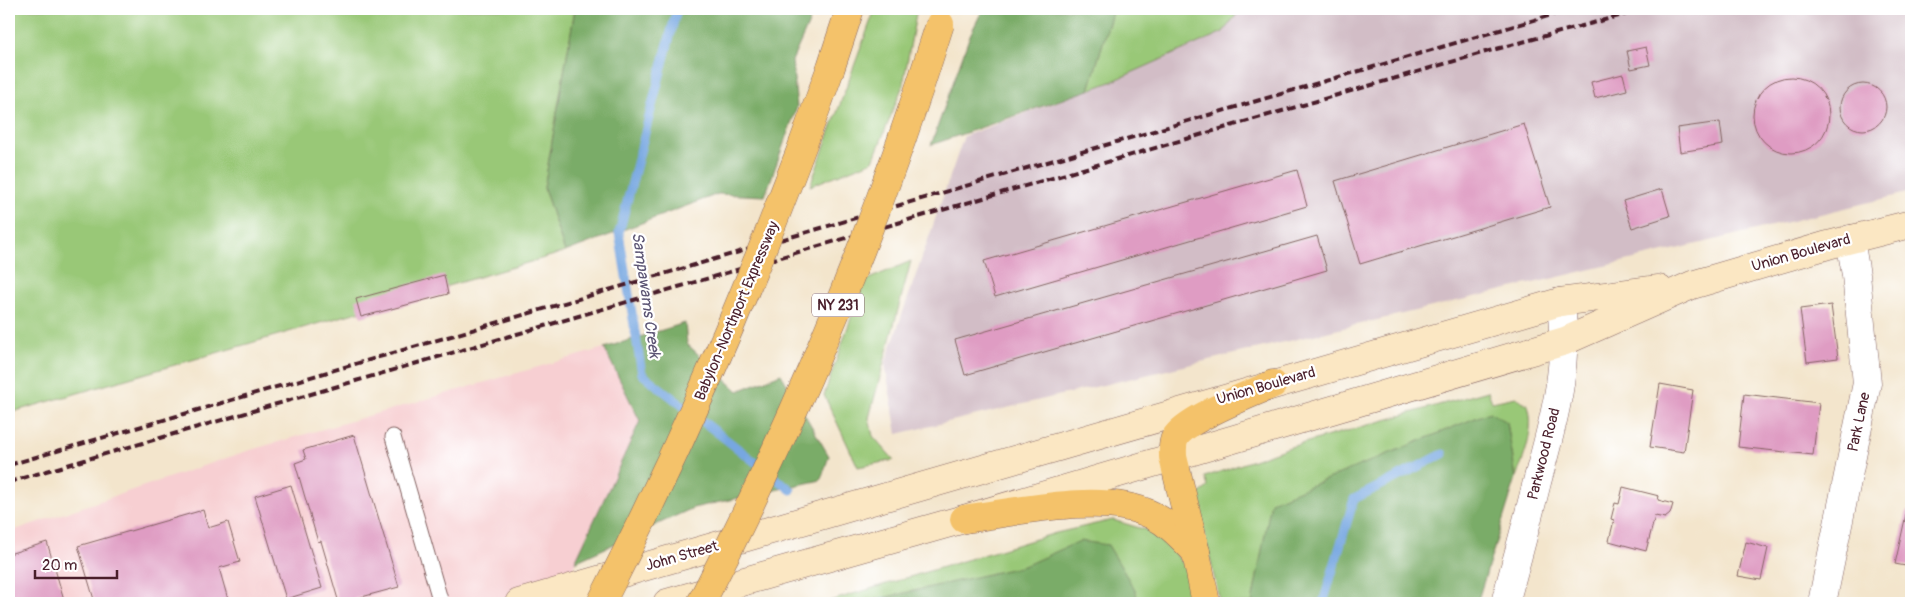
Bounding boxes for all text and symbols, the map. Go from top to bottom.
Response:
street label: Babylon-Northport Expressway [691,218,784,404]
street label: Union Boulevard [1749,230,1853,276]
water label: Sampawams Creek [627,231,665,360]
road number: NY 231 [812,294,864,316]
street label: Union Boulevard [1214,363,1318,409]
street label: Park Lane [1843,390,1875,454]
street label: Parkwood Road [1523,406,1565,502]
street label: John Street [643,536,721,575]
scale bar [35,547,118,579]
text: 20 m [42,556,77,575]

